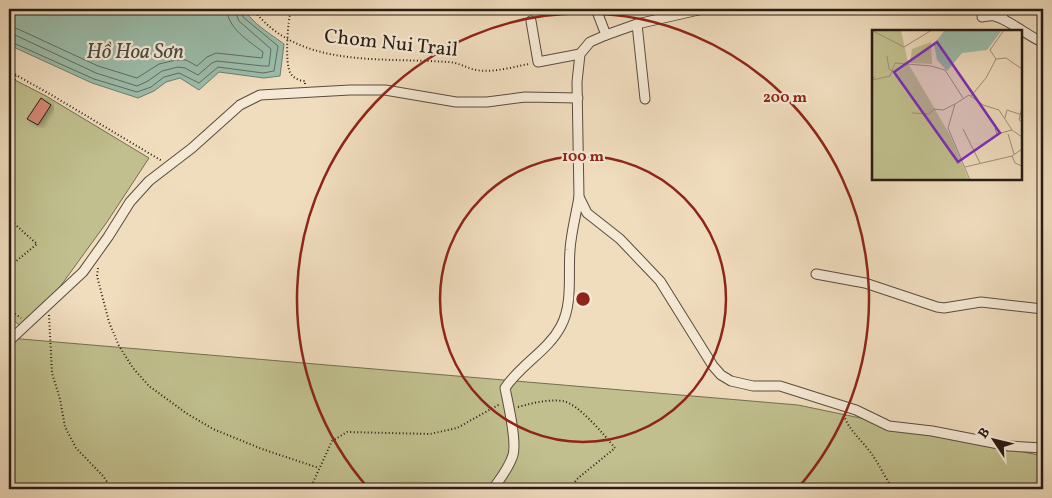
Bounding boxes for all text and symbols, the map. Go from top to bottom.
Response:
street label: Chom Nui Trail [323,23,459,65]
inset map [872,30,1022,180]
water label: Hồ Hoa Sơn [86,38,184,67]
text: 200 m [763,88,807,109]
text: 100 m [562,147,605,168]
centre of rings [574,290,592,308]
north arrow [970,416,1020,466]
text: B [974,424,995,443]

